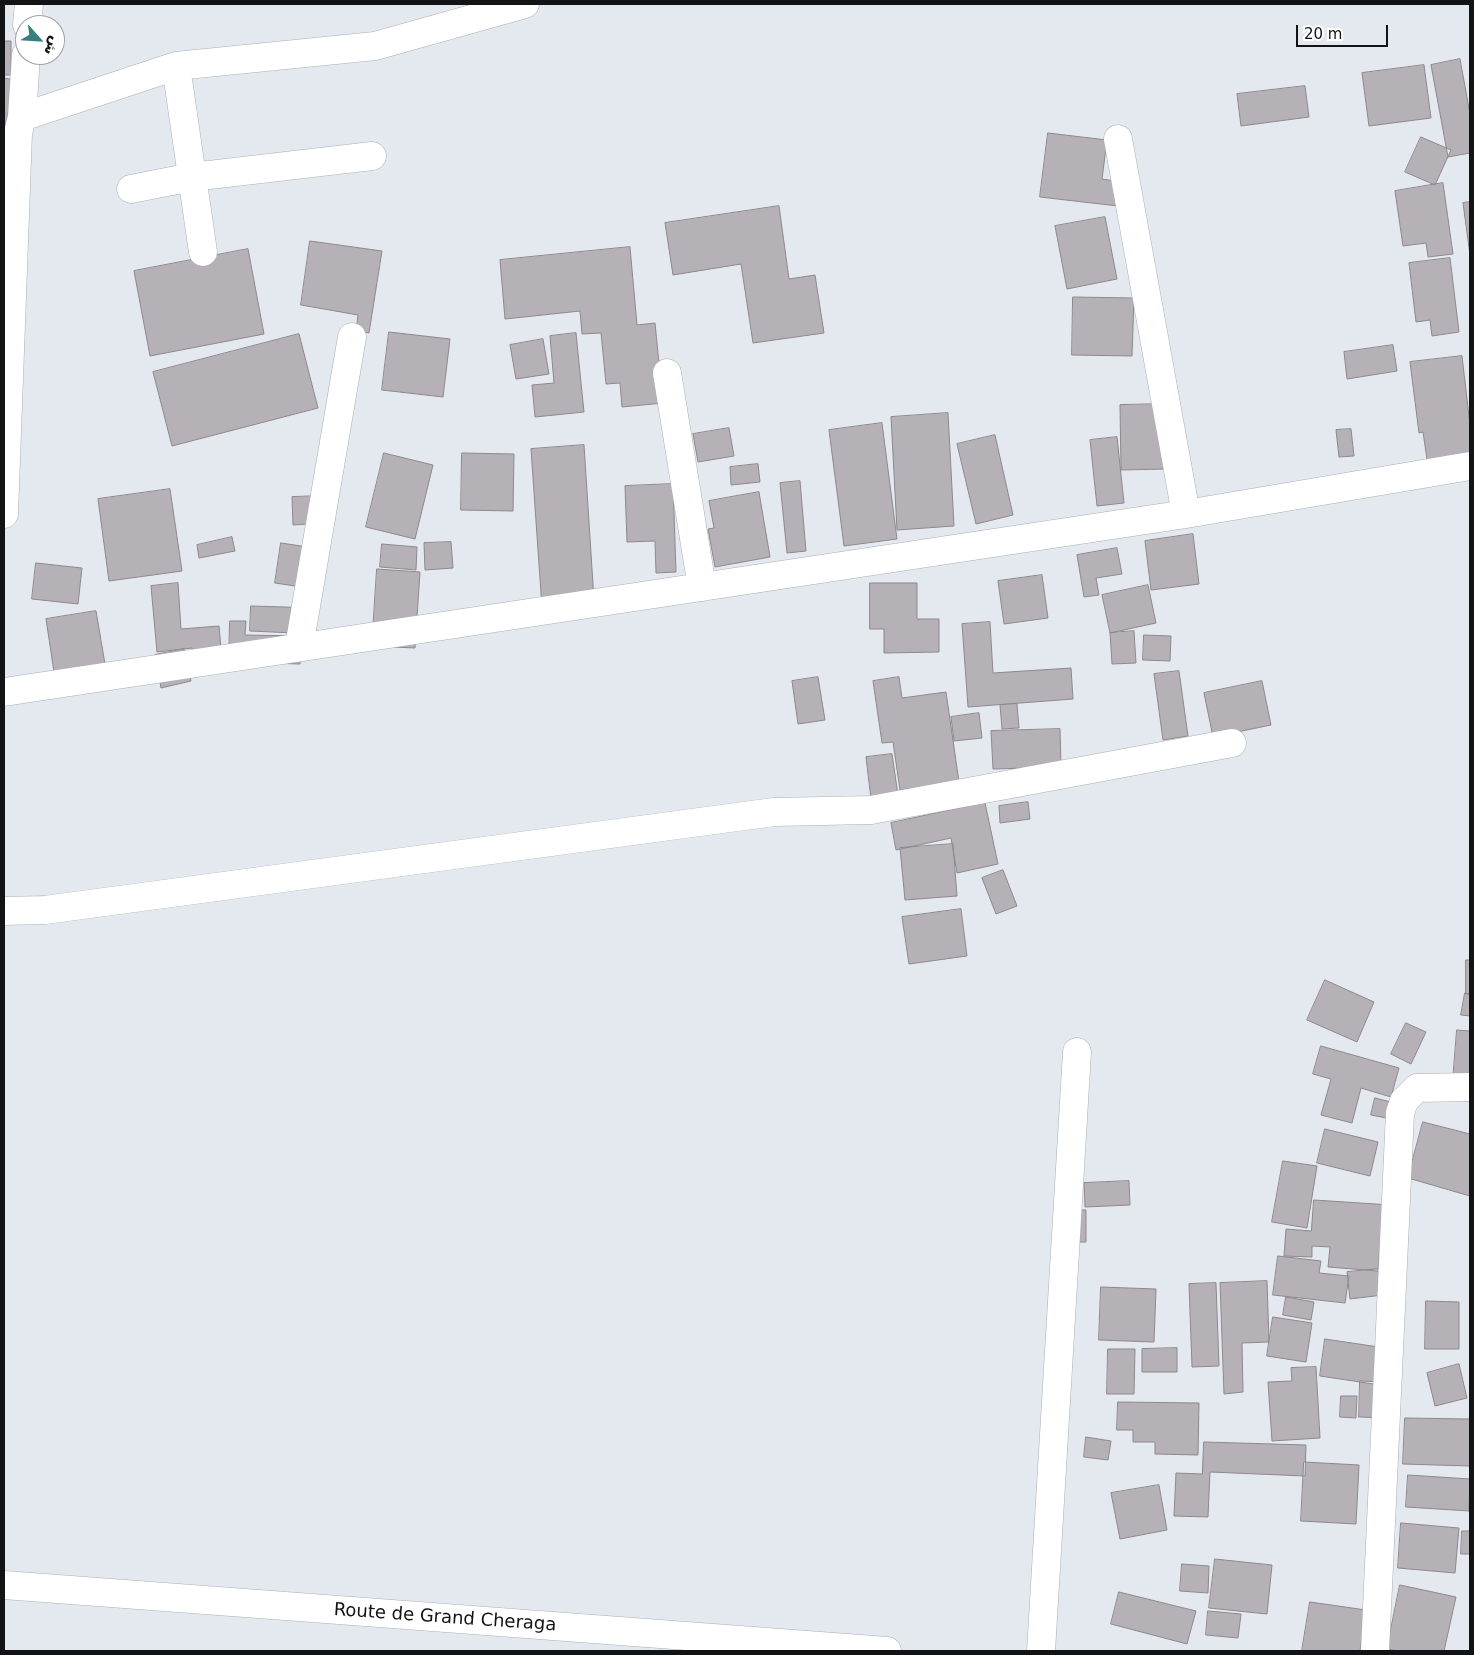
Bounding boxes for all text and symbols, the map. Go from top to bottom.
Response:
north arrow [15,15,65,65]
scale bar [1299,15,1392,47]
text: 20 m [1304,25,1342,43]
text: ش [41,34,64,58]
street label: Route de Grand Cheraga [333,1599,557,1637]

